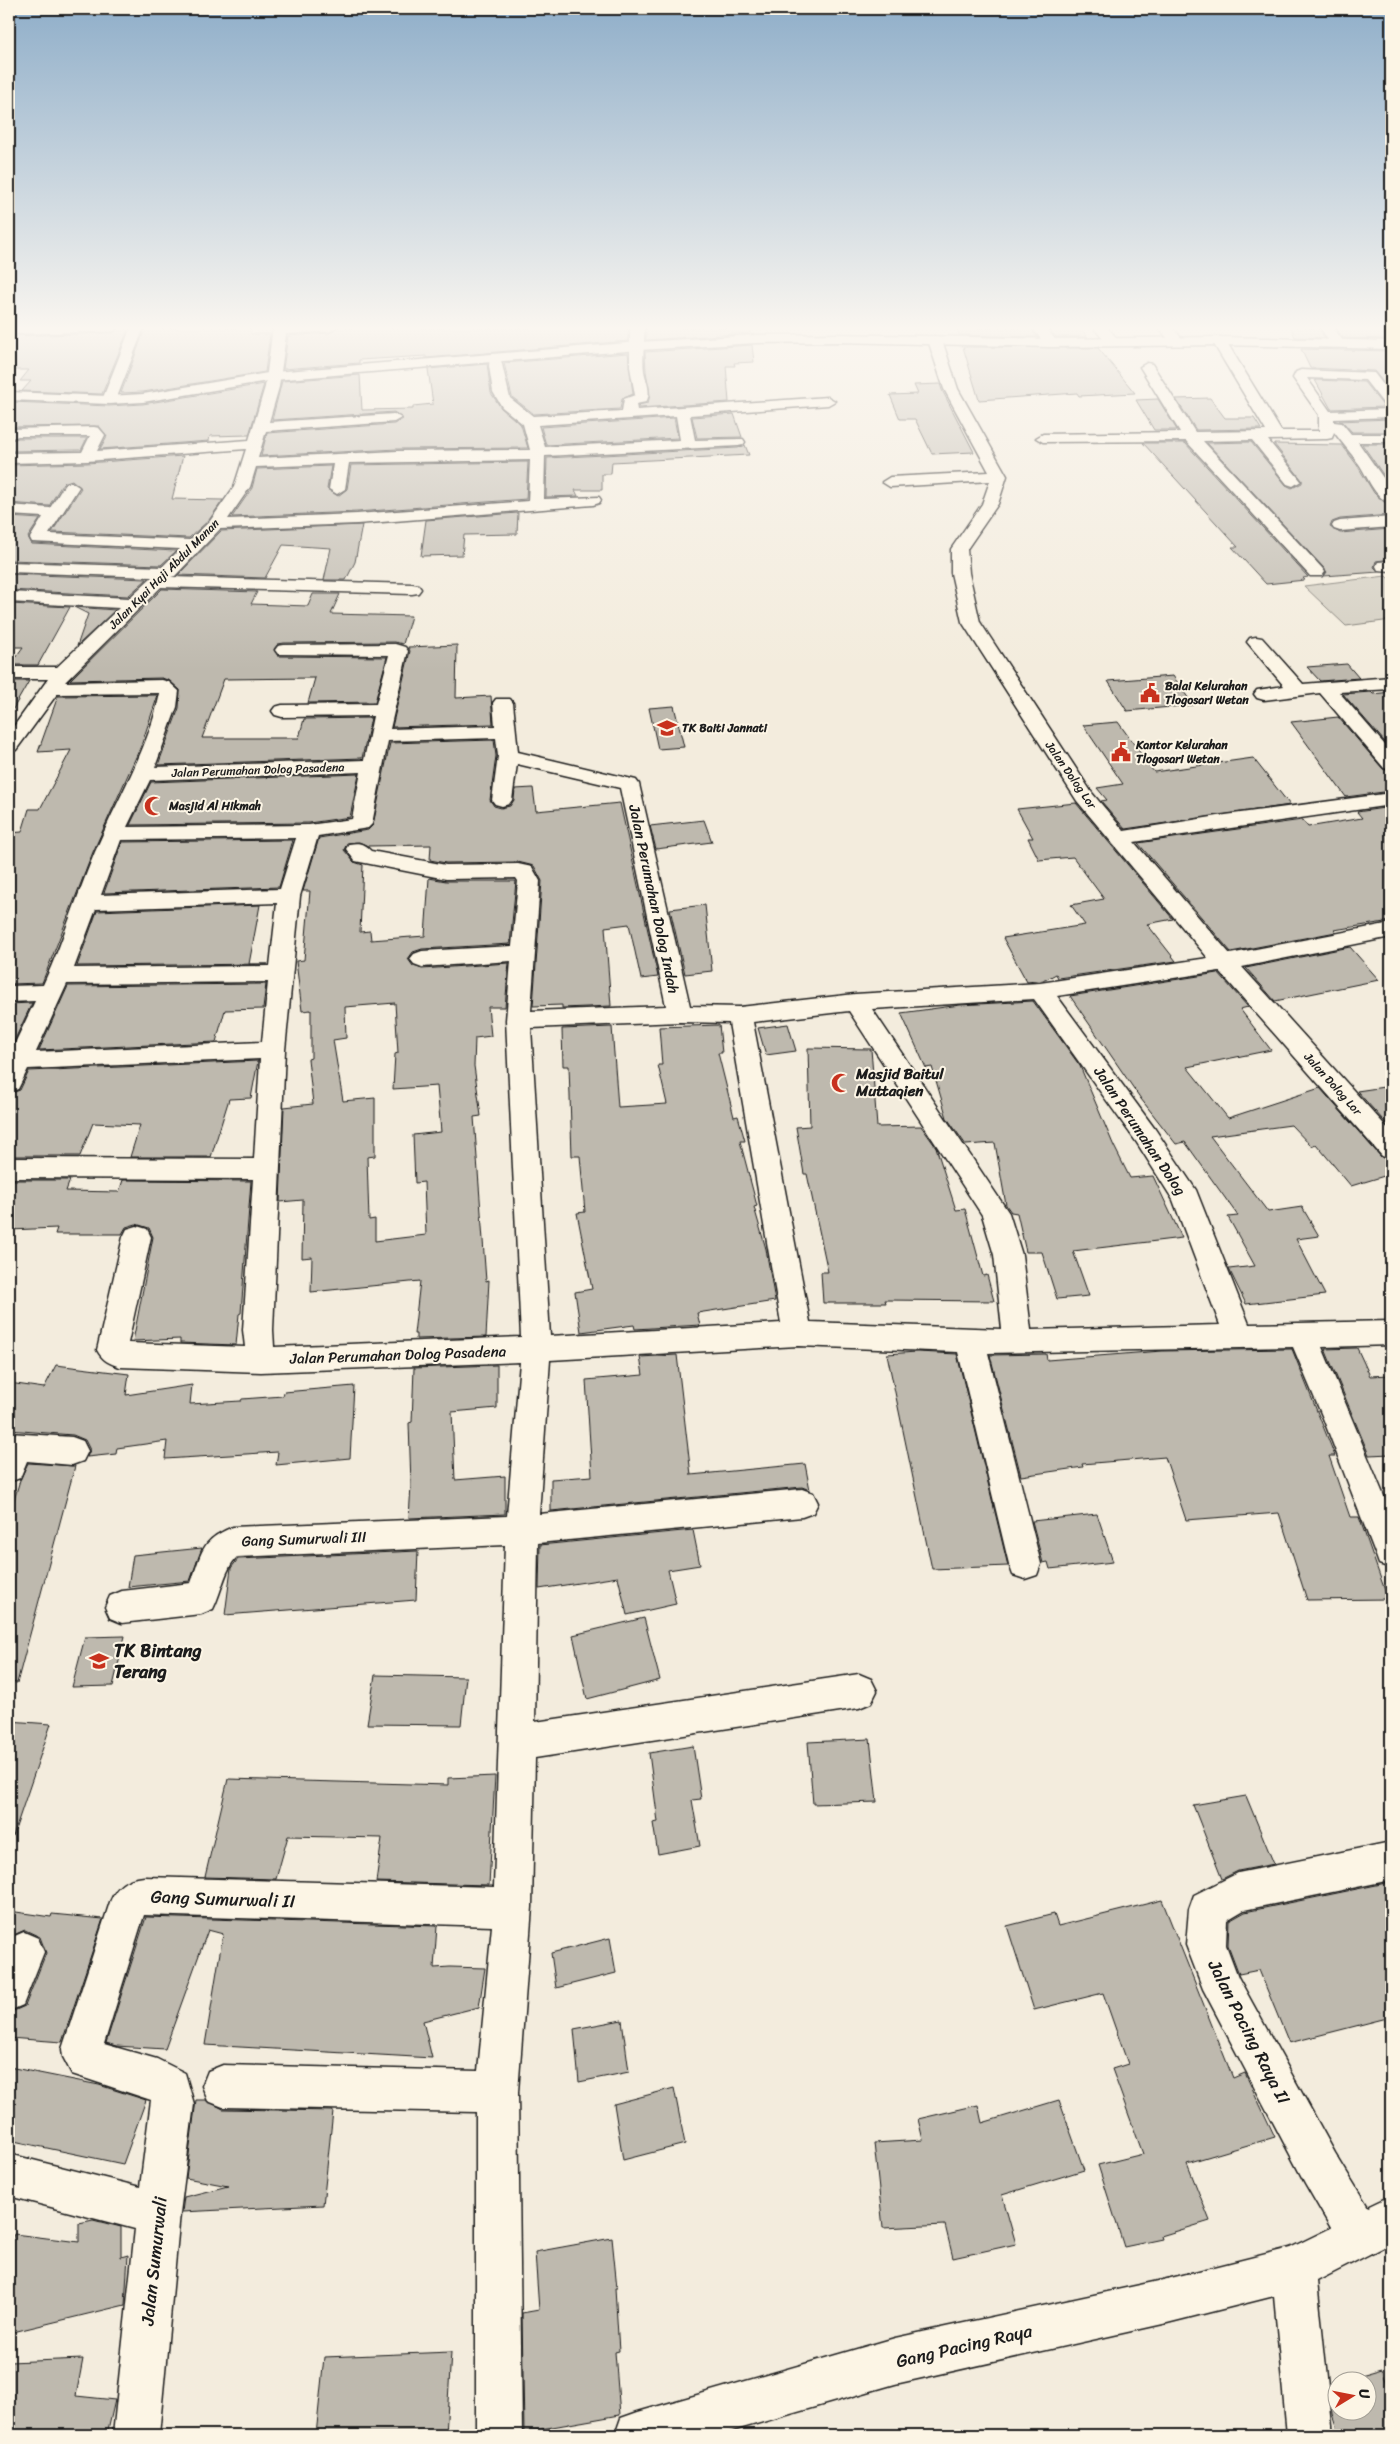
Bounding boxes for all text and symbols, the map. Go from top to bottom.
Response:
street label: Jalan Kyai Haji Abdul Manan [103,513,225,635]
place label: Balai Kelurahan Tlogosari Wetan [1165,675,1249,711]
public building icon: Balai Kelurahan Tlogosari Wetan [1139,682,1161,704]
school or university icon: TK Baiti Jannati [656,717,678,739]
place label: TK Baiti Jannati [682,717,768,739]
place label: Kantor Kelurahan Tlogosari Wetan [1135,734,1228,770]
street label: Jalan Dolog Lor [1039,735,1103,815]
public building icon: Kantor Kelurahan Tlogosari Wetan [1110,741,1132,763]
street label: Jalan Perumahan Dolog Pasadena [170,756,345,784]
mosque icon: Masjid Al Hikmah [143,795,165,817]
place label: Masjid Al Hikmah [168,795,262,817]
street label: Jalan Perumahan Dolog Indah [621,801,687,996]
street label: Jalan Dolog Lor [1298,1047,1368,1122]
street label: Jalan Perumahan Dolog [1086,1060,1193,1201]
place label: Masjid Baitul Muttaqien [855,1061,944,1104]
mosque icon: Masjid Baitul Muttaqien [830,1072,852,1094]
street label: Jalan Perumahan Dolog Pasadena [288,1338,507,1372]
street label: Gang Sumurwali III [241,1524,367,1554]
place label: TK Bintang Terang [114,1635,202,1688]
school or university icon: TK Bintang Terang [88,1650,110,1672]
street label: Gang Sumurwali II [150,1880,296,1918]
street label: Jalan Pacing Raya II [1198,1953,1299,2110]
street label: Jalan Sumurwali [131,2194,177,2328]
street label: Gang Pacing Raya [893,2315,1036,2377]
north arrow [1328,2372,1378,2422]
text: U [1351,2387,1378,2401]

